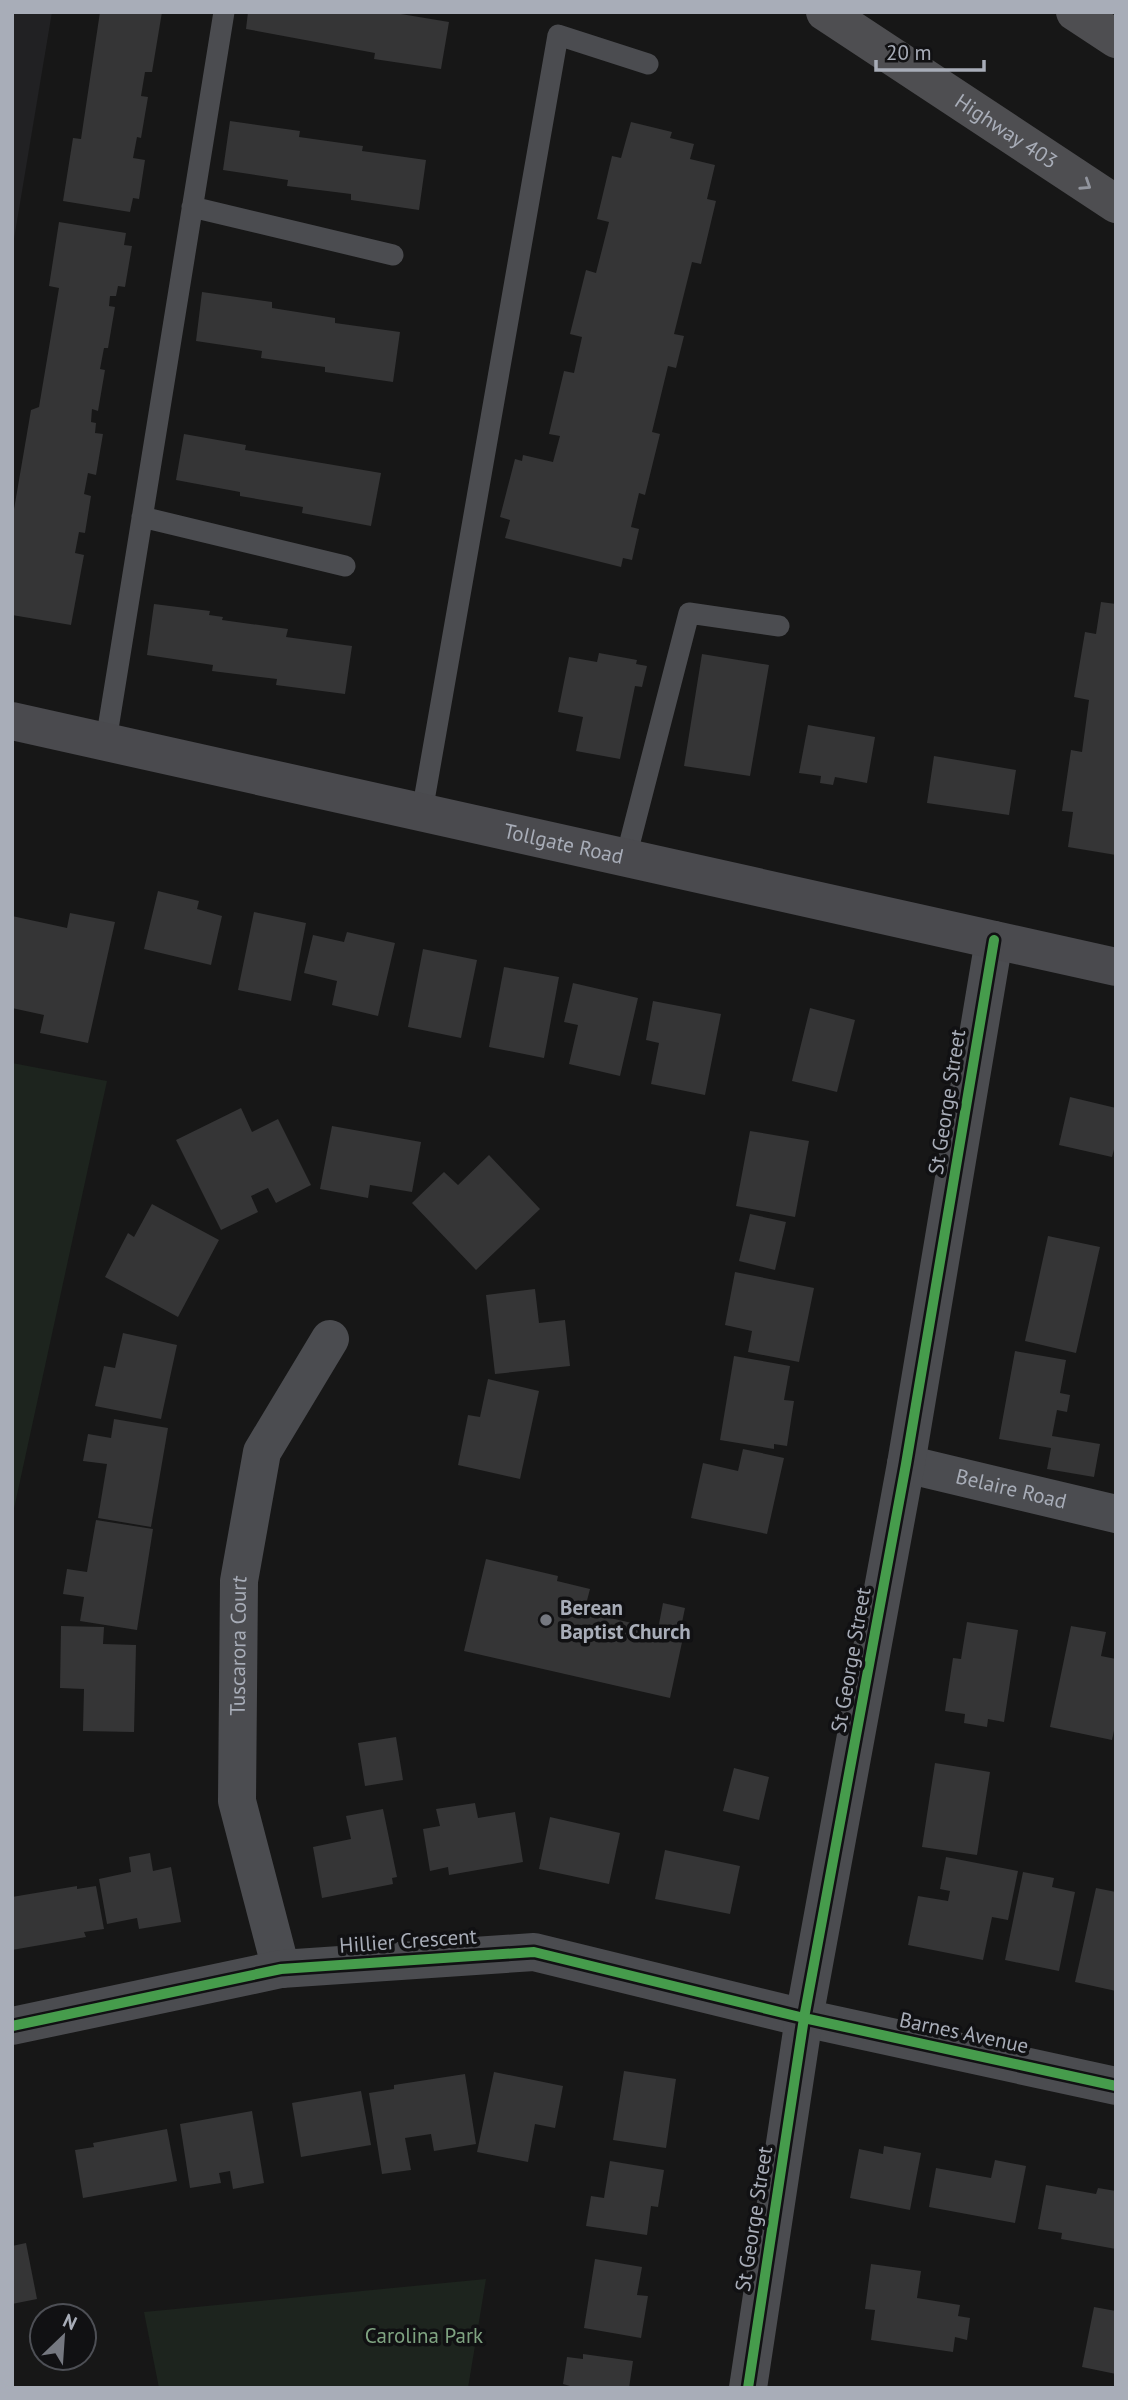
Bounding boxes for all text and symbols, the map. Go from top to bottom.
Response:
scale bar [876,28,984,72]
text: 20 m [886,39,932,66]
street label: Highway 403 [950,87,1063,175]
one-way arrow [1079,177,1092,190]
street label: Tollgate Road [501,817,626,870]
street label: St George Street [922,1027,971,1177]
street label: Belaire Road [953,1462,1069,1515]
street label: Tuscarora Court [224,1573,253,1716]
street label: St George Street [824,1585,877,1735]
place label: Berean Baptist Church [560,1594,691,1645]
marker: Berean Baptist Church [538,1612,554,1628]
street label: Hillier Crescent [338,1922,478,1959]
street label: Barnes Avenue [897,2006,1031,2059]
street label: St George Street [729,2144,778,2294]
north arrow [28,2302,98,2372]
text: N [59,2308,81,2335]
park label: Carolina Park [365,2322,483,2349]

